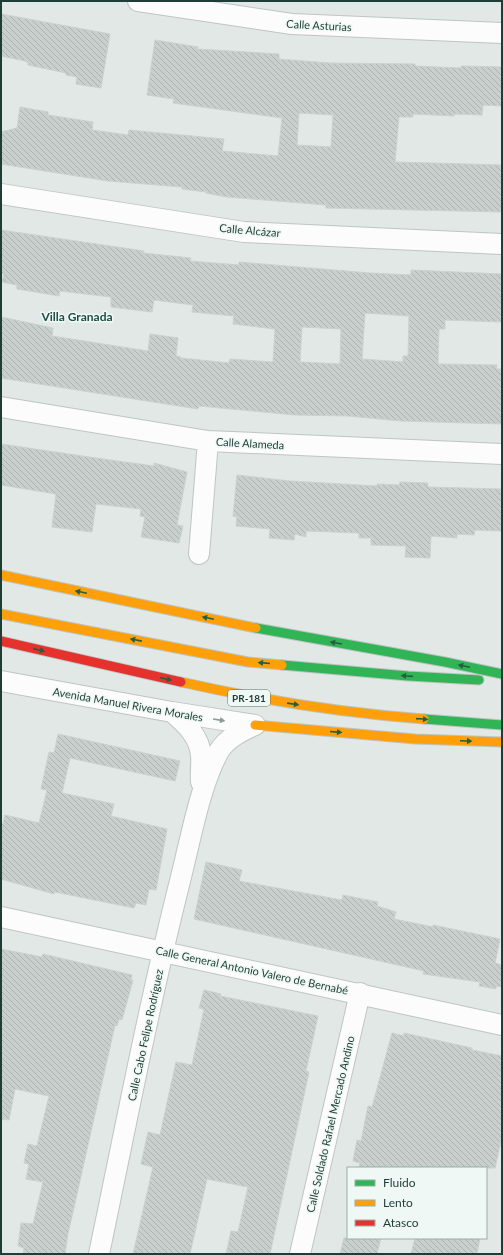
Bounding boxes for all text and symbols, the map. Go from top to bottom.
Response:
street label: Calle Asturias [286,17,352,33]
street label: Calle Alcázar [219,221,281,239]
district label: Villa Granada [40,309,113,324]
street label: Calle Alameda [216,435,284,451]
one-way arrow [75,589,87,595]
one-way arrow [202,615,214,621]
one-way arrow [130,637,142,643]
one-way arrow [330,639,342,645]
one-way arrow [33,647,45,653]
one-way arrow [258,660,270,667]
one-way arrow [458,662,470,668]
one-way arrow [401,673,413,680]
one-way arrow [160,676,172,682]
street label: Avenida Manuel Rivera Morales [52,684,204,724]
road number: PR-181 [228,690,270,706]
one-way arrow [287,701,299,707]
one-way arrow [416,716,428,723]
one-way arrow [213,717,225,723]
one-way arrow [330,729,342,736]
one-way arrow [460,738,473,744]
street label: Calle General Antonio Valero de Bernabé [155,943,350,997]
street label: Calle Cabo Felipe Rodríguez [125,968,165,1102]
street label: Calle Soldado Rafael Mercado Andino [303,1034,357,1214]
legend [347,1167,487,1239]
text: Fluido [383,1175,416,1190]
text: Lento [383,1195,413,1210]
text: Atasco [383,1215,419,1230]

